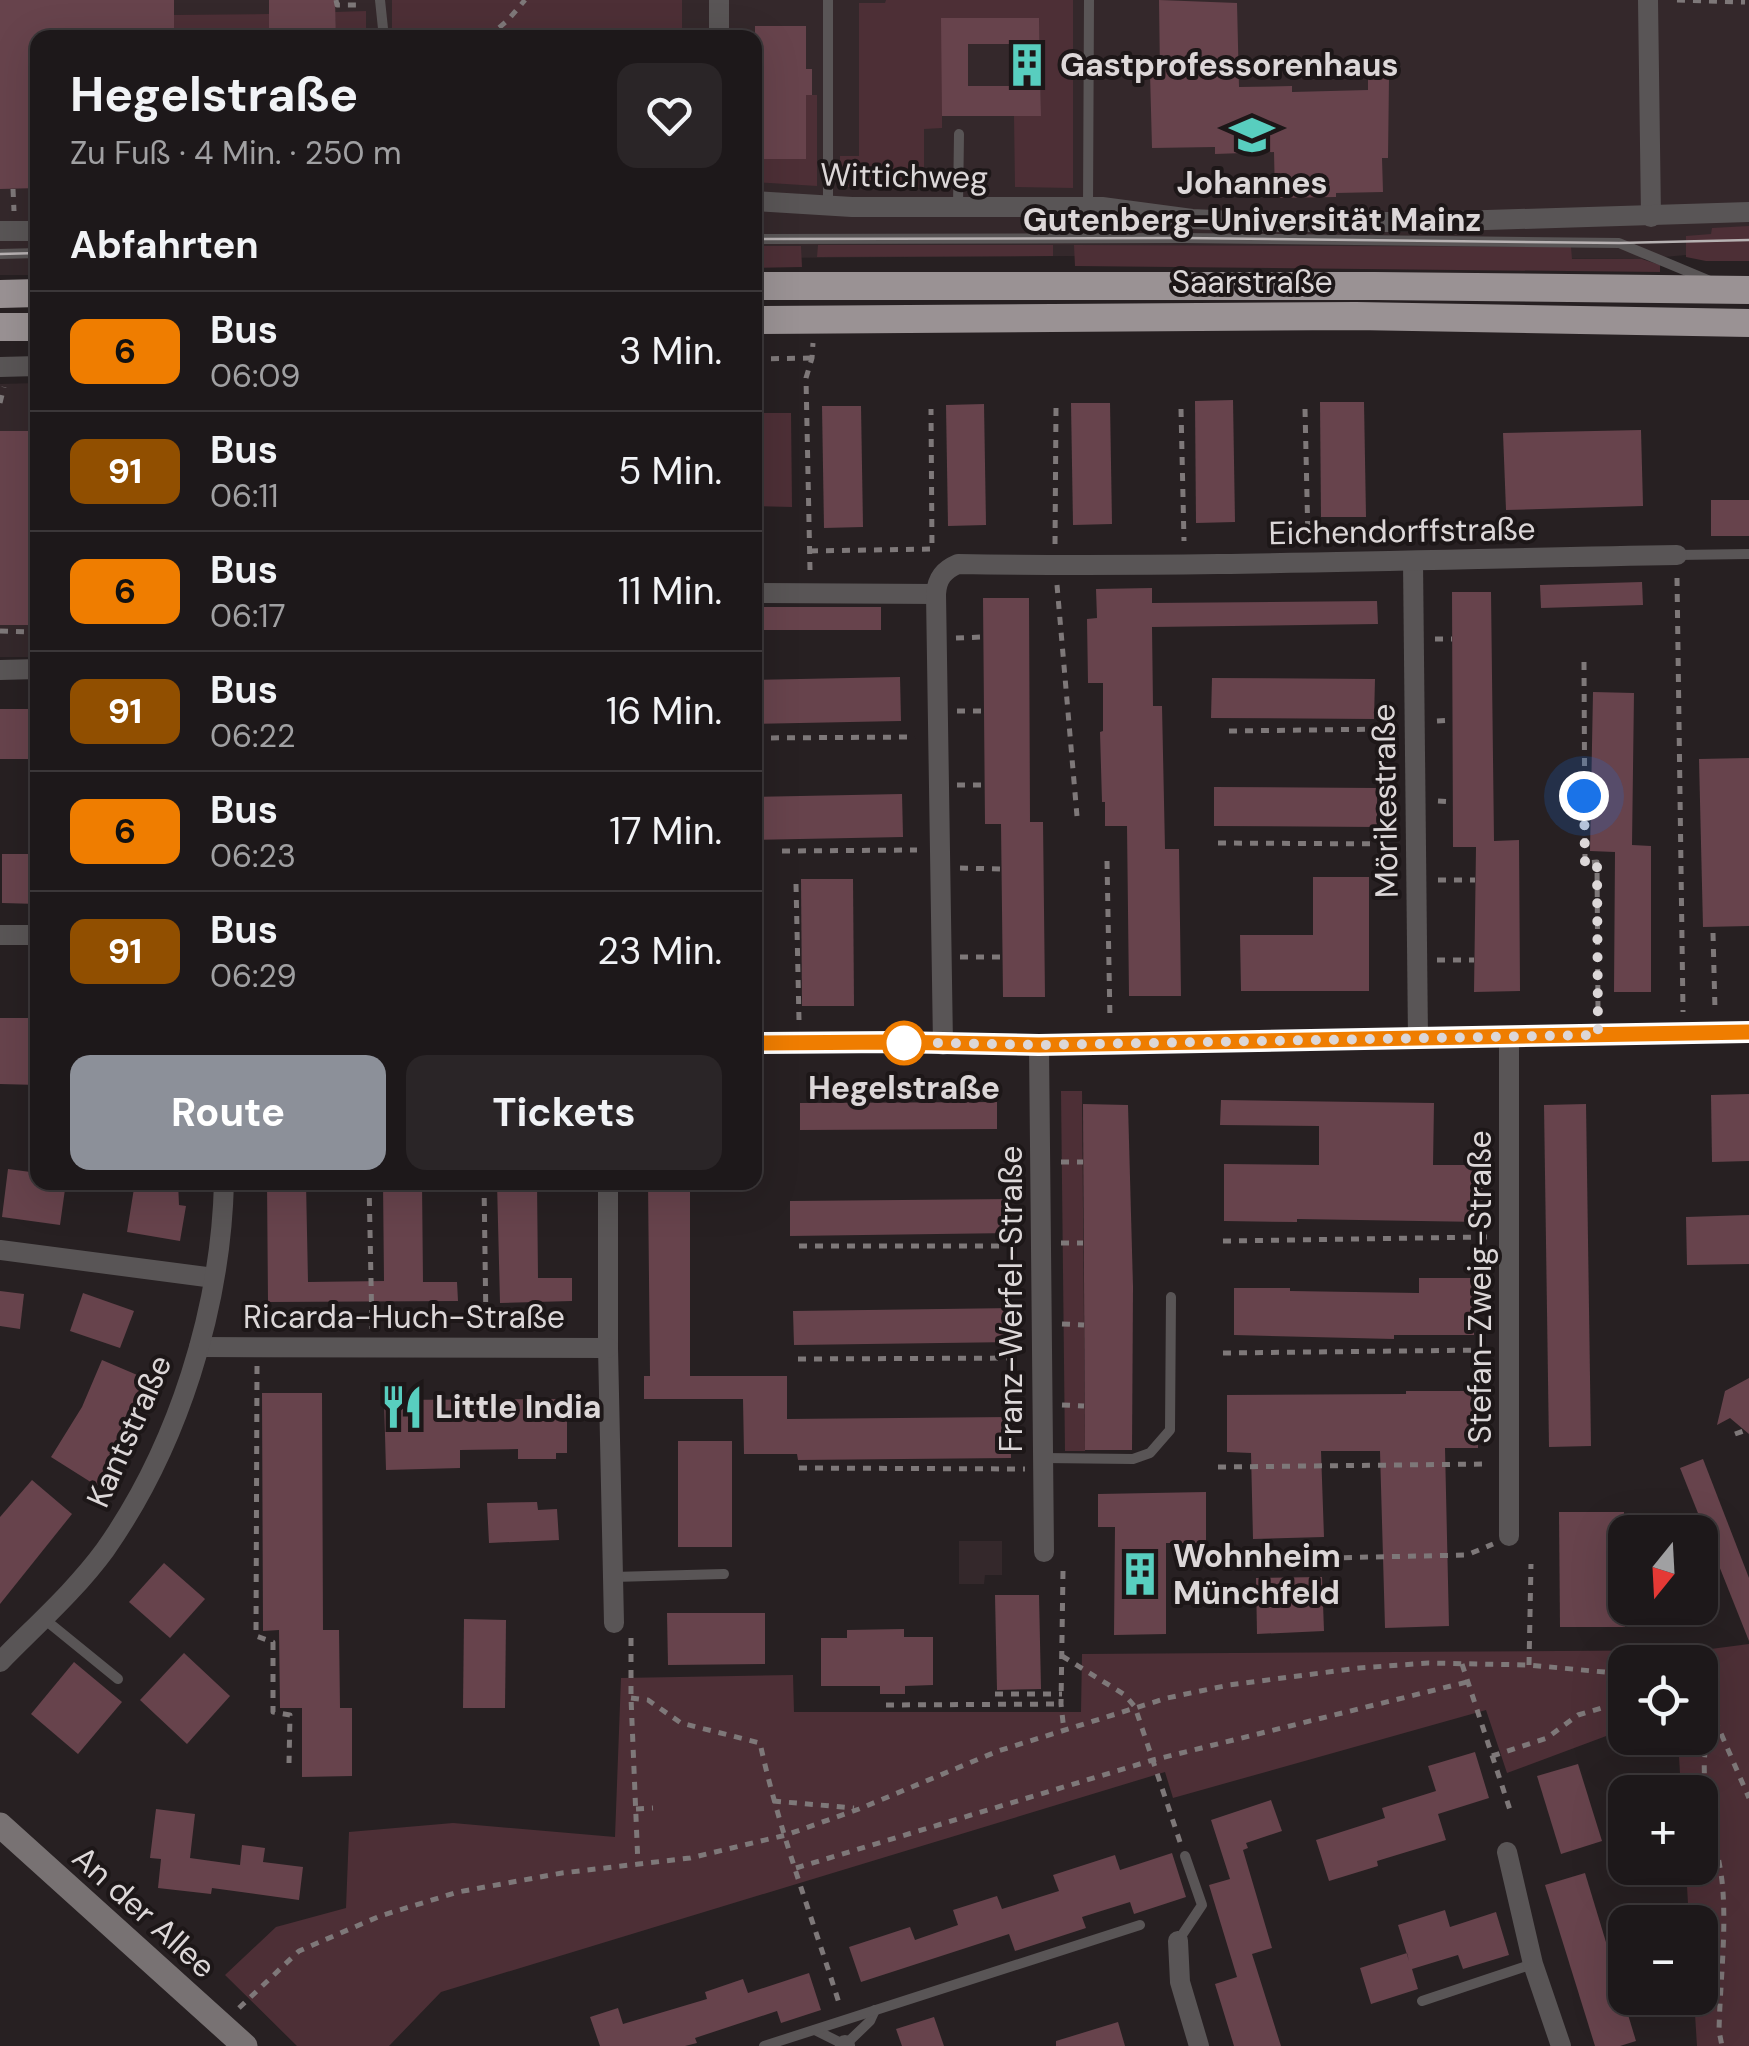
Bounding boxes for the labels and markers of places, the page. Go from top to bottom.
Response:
building icon: Gastprofessorenhaus [1003,41,1051,89]
place label: Gastprofessorenhaus [1060,44,1399,86]
school or university icon: Johannes Gutenberg-Universität Mainz [1228,111,1276,159]
place label: Johannes Gutenberg-Universität Mainz [1023,162,1481,241]
marker: Hegelstraße [883,1022,925,1064]
place label: Hegelstraße [808,1067,1000,1109]
restaurant icon: Little India [378,1383,426,1431]
place label: Little India [435,1386,602,1428]
place label: Wohnheim Münchfeld [1173,1535,1341,1614]
building icon: Wohnheim Münchfeld [1116,1550,1164,1598]

